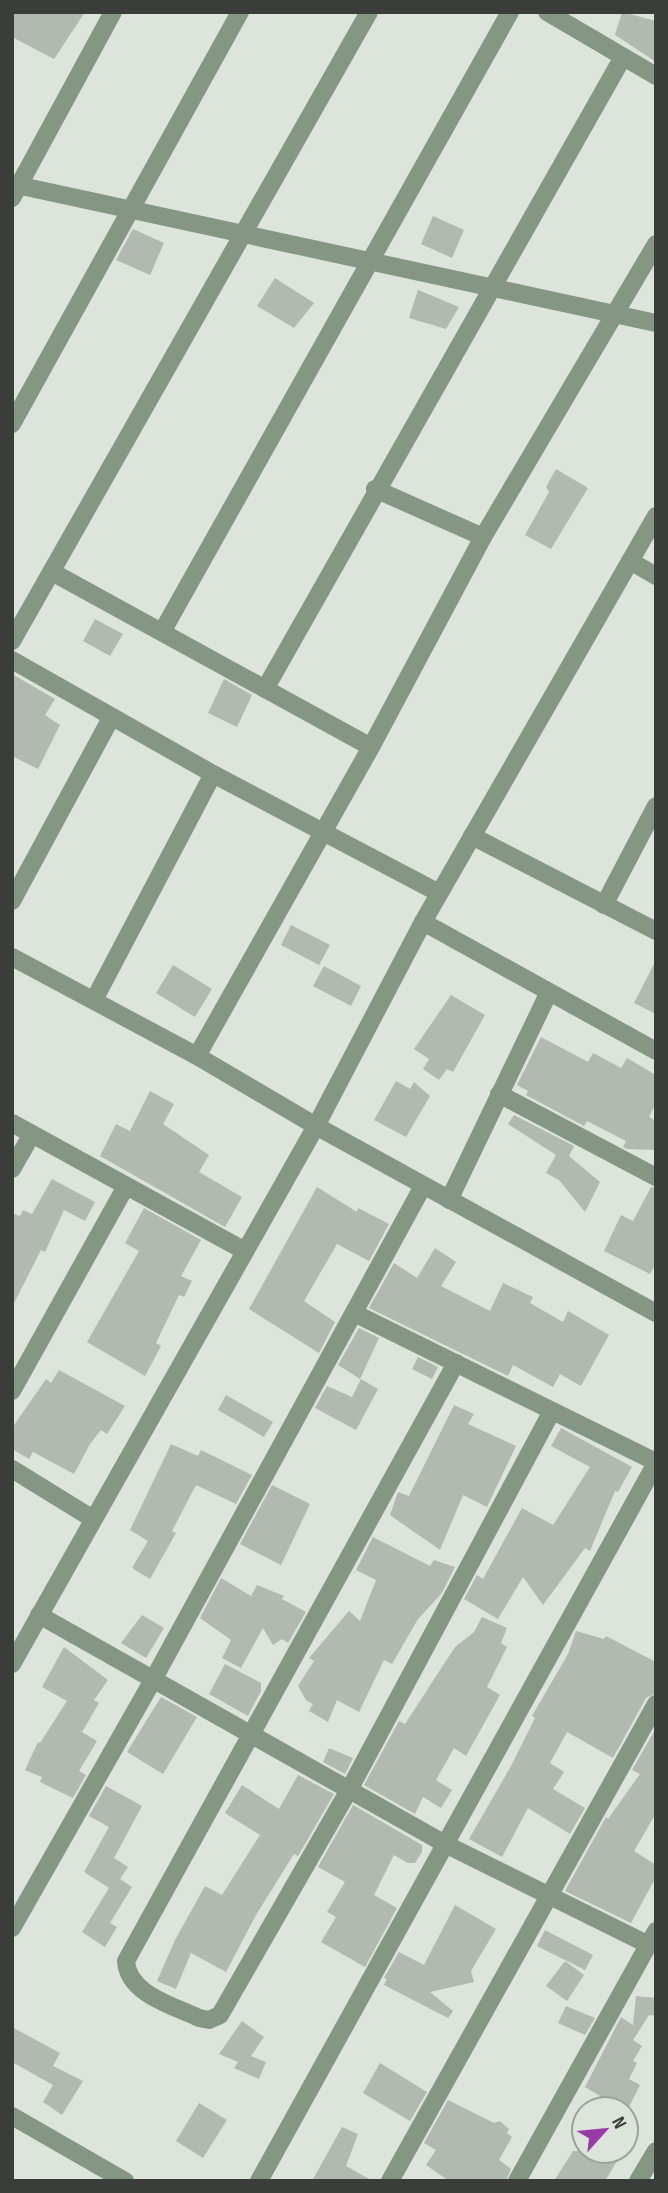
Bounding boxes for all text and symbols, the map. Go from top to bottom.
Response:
north arrow [570,2095,640,2165]
text: N [606,2113,631,2133]

